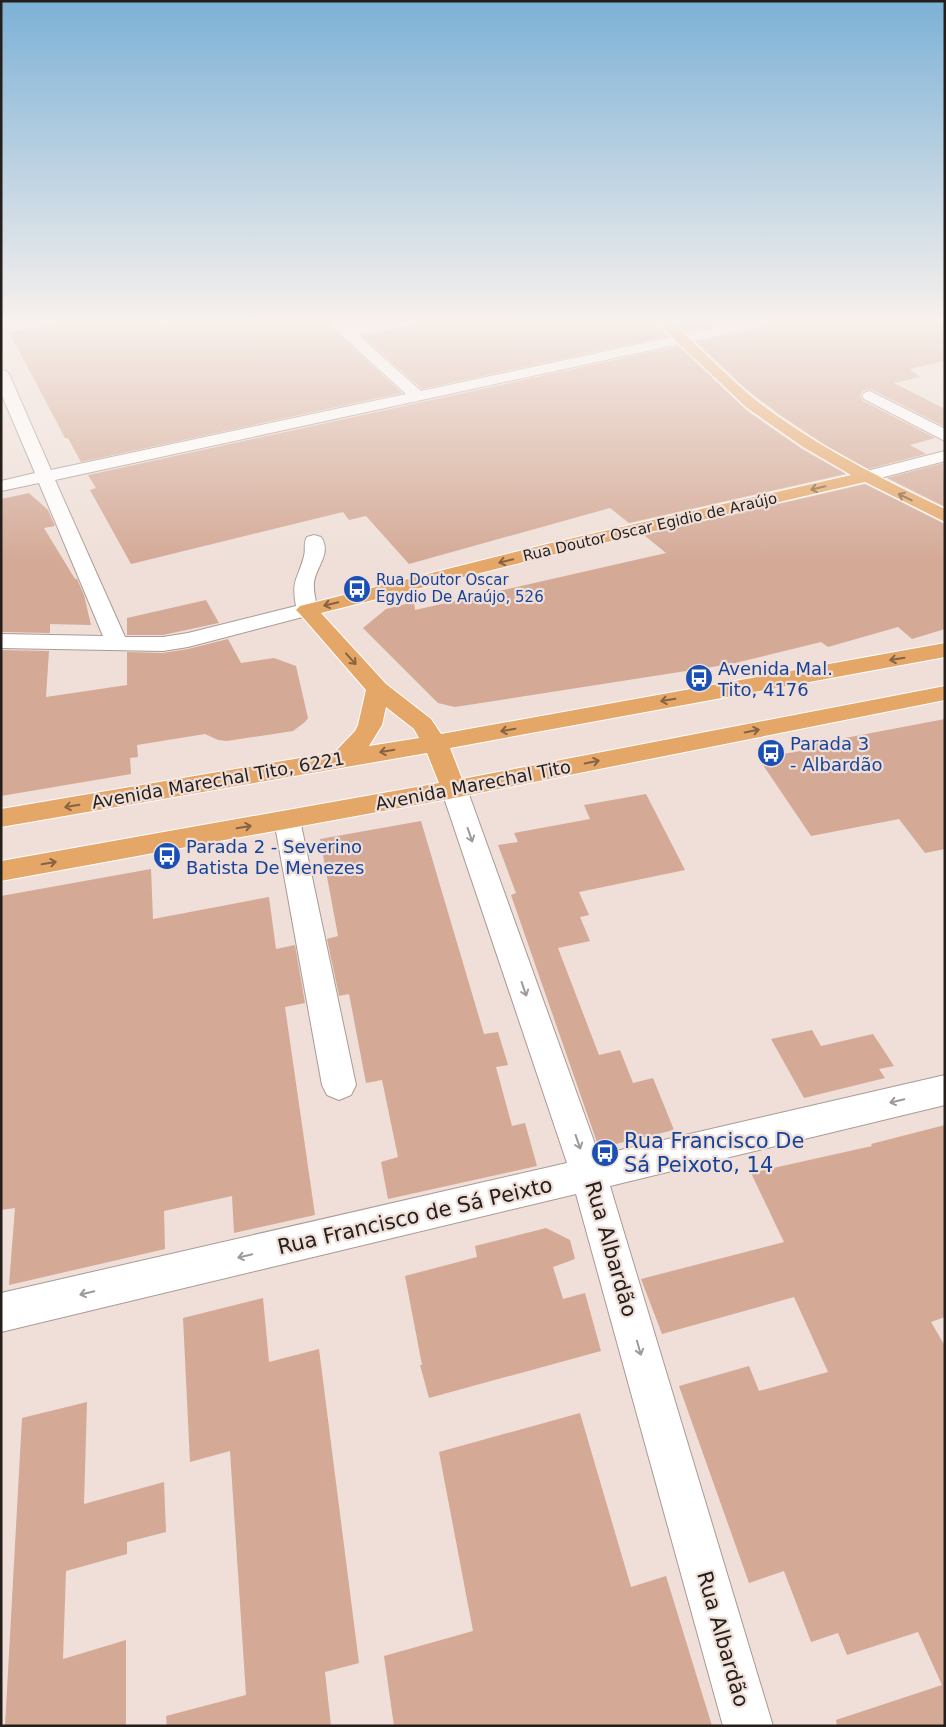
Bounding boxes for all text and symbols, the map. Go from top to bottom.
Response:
one-way arrow [810,484,826,493]
street label: Rua Doutor Oscar Egidio de Araújo [521,489,779,565]
one-way arrow [898,491,913,501]
one-way arrow [498,557,514,566]
place label: Rua Doutor Oscar Egydio De Araújo, 526 [376,571,544,606]
bus stop icon: Rua Doutor Oscar Egydio De Araújo, 526 [342,574,372,604]
one-way arrow [324,600,340,609]
one-way arrow [345,652,357,665]
one-way arrow [889,654,905,664]
place label: Avenida Mal. Tito, 4176 [717,658,833,700]
bus stop icon: Avenida Mal. Tito, 4176 [684,663,714,693]
one-way arrow [660,696,676,706]
one-way arrow [501,725,517,735]
one-way arrow [744,726,760,735]
place label: Parada 3 - Albardão [790,733,883,775]
bus stop icon: Parada 3 - Albardão [756,738,786,768]
street label: Avenida Marechal Tito, 6221 [90,747,346,813]
one-way arrow [380,747,396,757]
street label: Avenida Marechal Tito [373,756,573,814]
one-way arrow [584,757,600,767]
one-way arrow [64,801,80,811]
one-way arrow [235,822,251,832]
one-way arrow [466,827,475,843]
place label: Parada 2 - Severino Batista De Menezes [186,836,364,878]
bus stop icon: Parada 2 - Severino Batista De Menezes [152,841,182,871]
one-way arrow [41,857,57,867]
one-way arrow [520,980,529,996]
one-way arrow [890,1097,906,1106]
place label: Rua Francisco De Sá Peixoto, 14 [624,1129,804,1177]
one-way arrow [574,1134,583,1149]
bus stop icon: Rua Francisco De Sá Peixoto, 14 [590,1138,620,1168]
street label: Rua Francisco de Sá Peixto [275,1173,555,1259]
street label: Rua Albardão [580,1178,642,1320]
one-way arrow [238,1252,254,1261]
one-way arrow [80,1289,96,1298]
one-way arrow [635,1339,645,1355]
street label: Rua Albardão [692,1568,754,1710]

